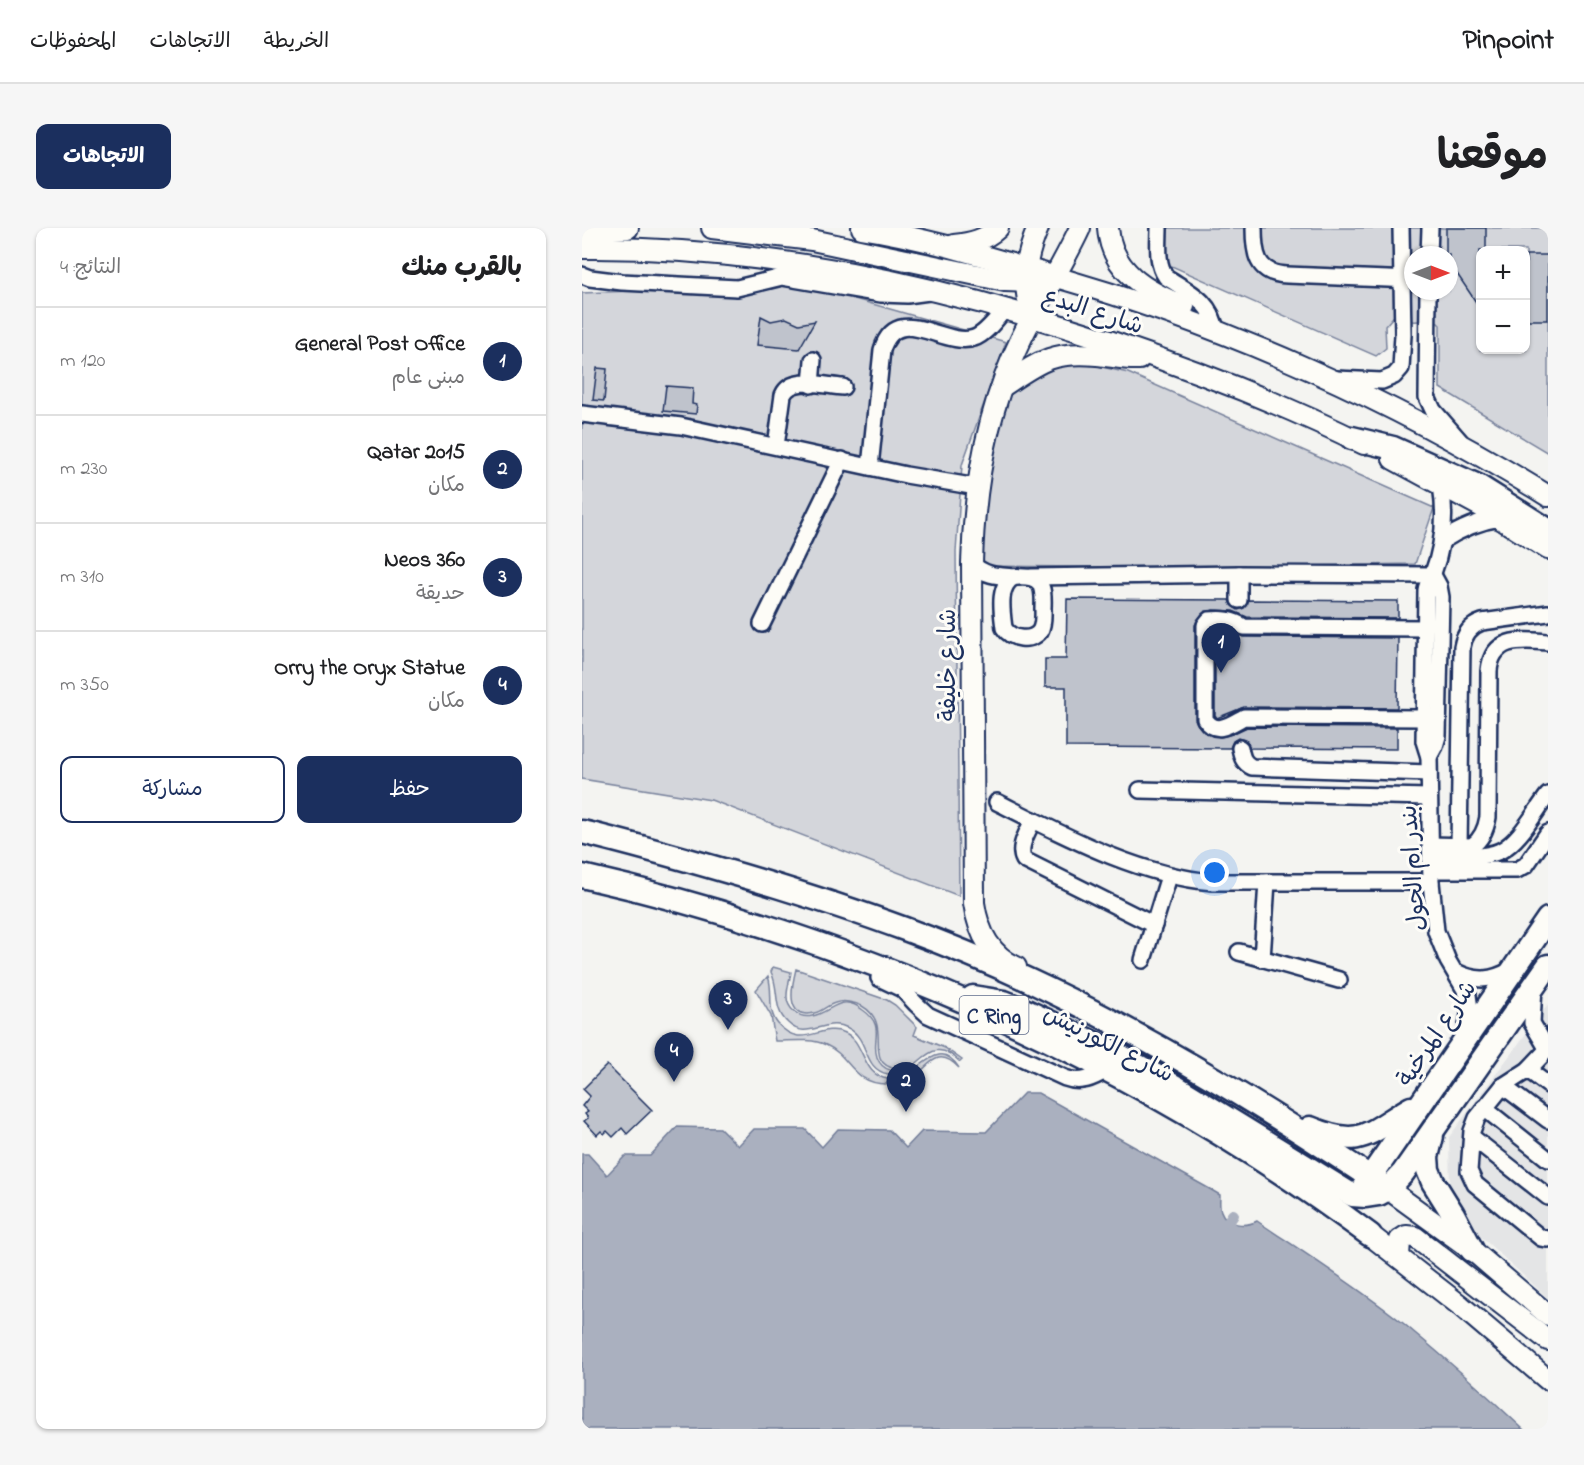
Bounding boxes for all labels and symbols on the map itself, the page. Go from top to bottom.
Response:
north arrow [1404,246,1458,300]
street label: شارع البدع [1037,280,1147,345]
street label: شارع خليفة [932,609,967,721]
pin: 1 [1202,624,1240,673]
street label: بندر ام الحول [1393,804,1436,932]
your location [1200,858,1229,887]
street label: شارع المرخية [1389,974,1487,1095]
pin: 3 [708,980,748,1030]
road number: C Ring [960,996,1028,1034]
street label: شارع الكورنيش [1037,997,1179,1093]
pin: 4 [654,1032,694,1082]
pin: 2 [886,1062,926,1112]

